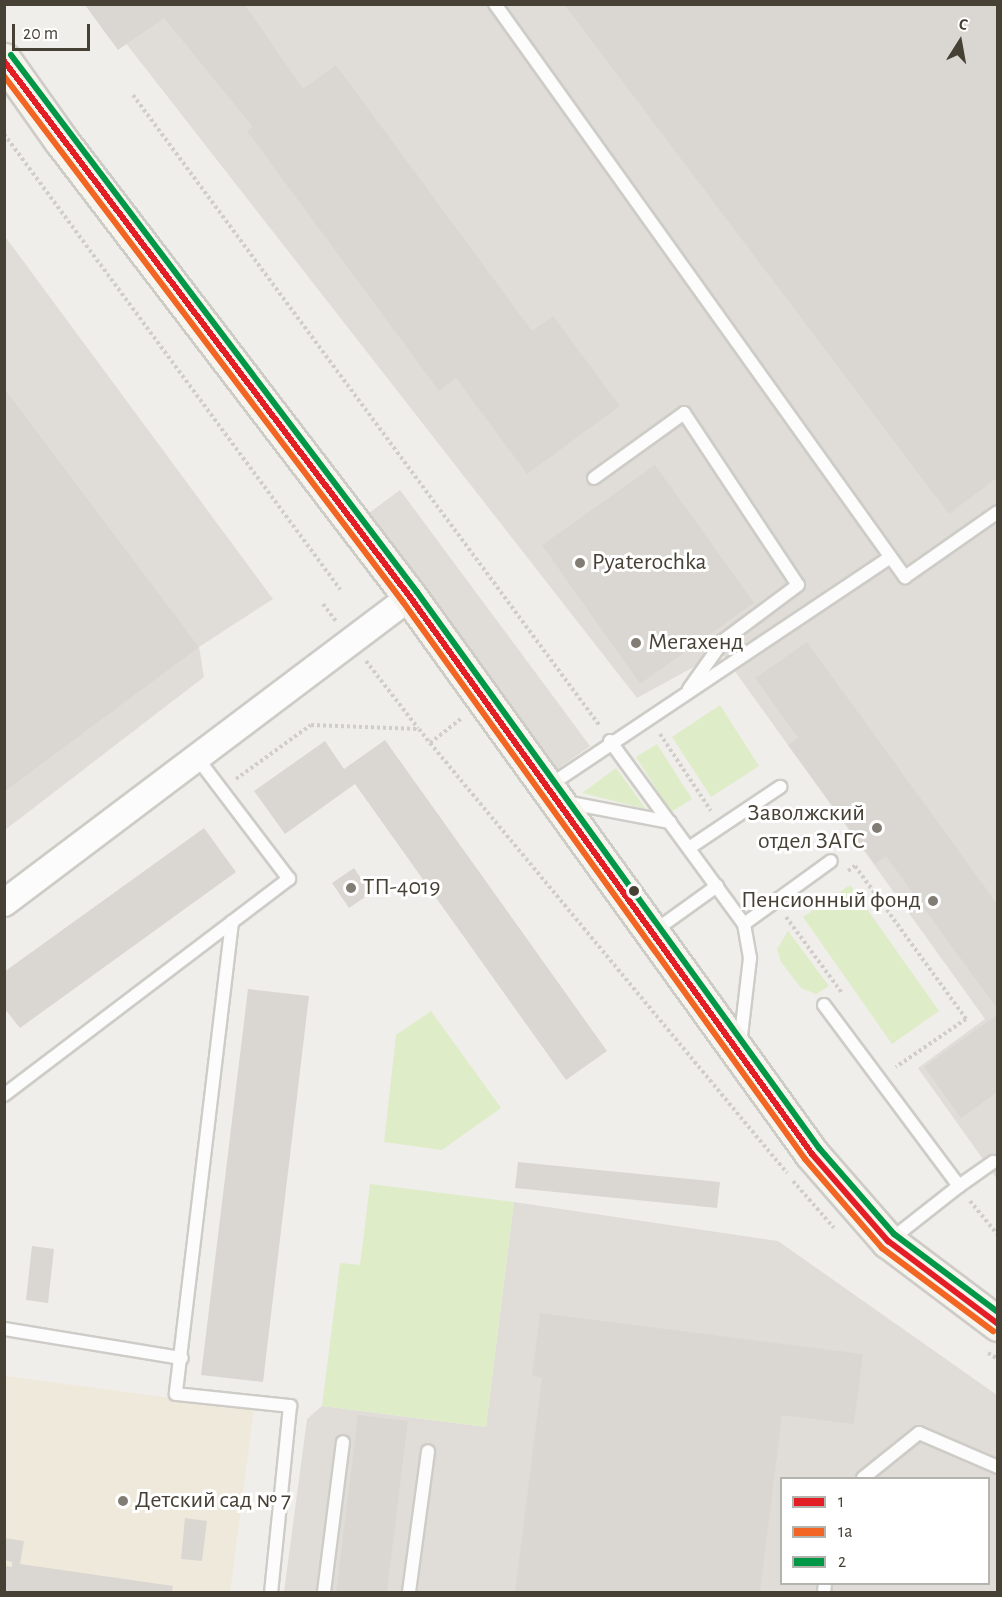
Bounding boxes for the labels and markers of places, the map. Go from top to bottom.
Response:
place label: Pyaterochka [592,549,707,577]
marker: Pyaterochka [573,556,587,570]
place label: Мегахенд [648,629,744,657]
marker: Мегахенд [629,636,643,650]
place label: Заволжский отдел ЗАГС [747,800,865,856]
marker: Заволжский отдел ЗАГС [870,821,884,835]
place label: ТП-4019 [363,874,441,902]
marker: ТП-4019 [344,881,358,895]
unlabelled marker [628,885,640,897]
place label: Пенсионный фонд [741,887,921,915]
marker: Пенсионный фонд [926,894,940,908]
place label: Детский сад № 7 [135,1487,291,1515]
marker: Детский сад № 7 [116,1494,130,1508]

